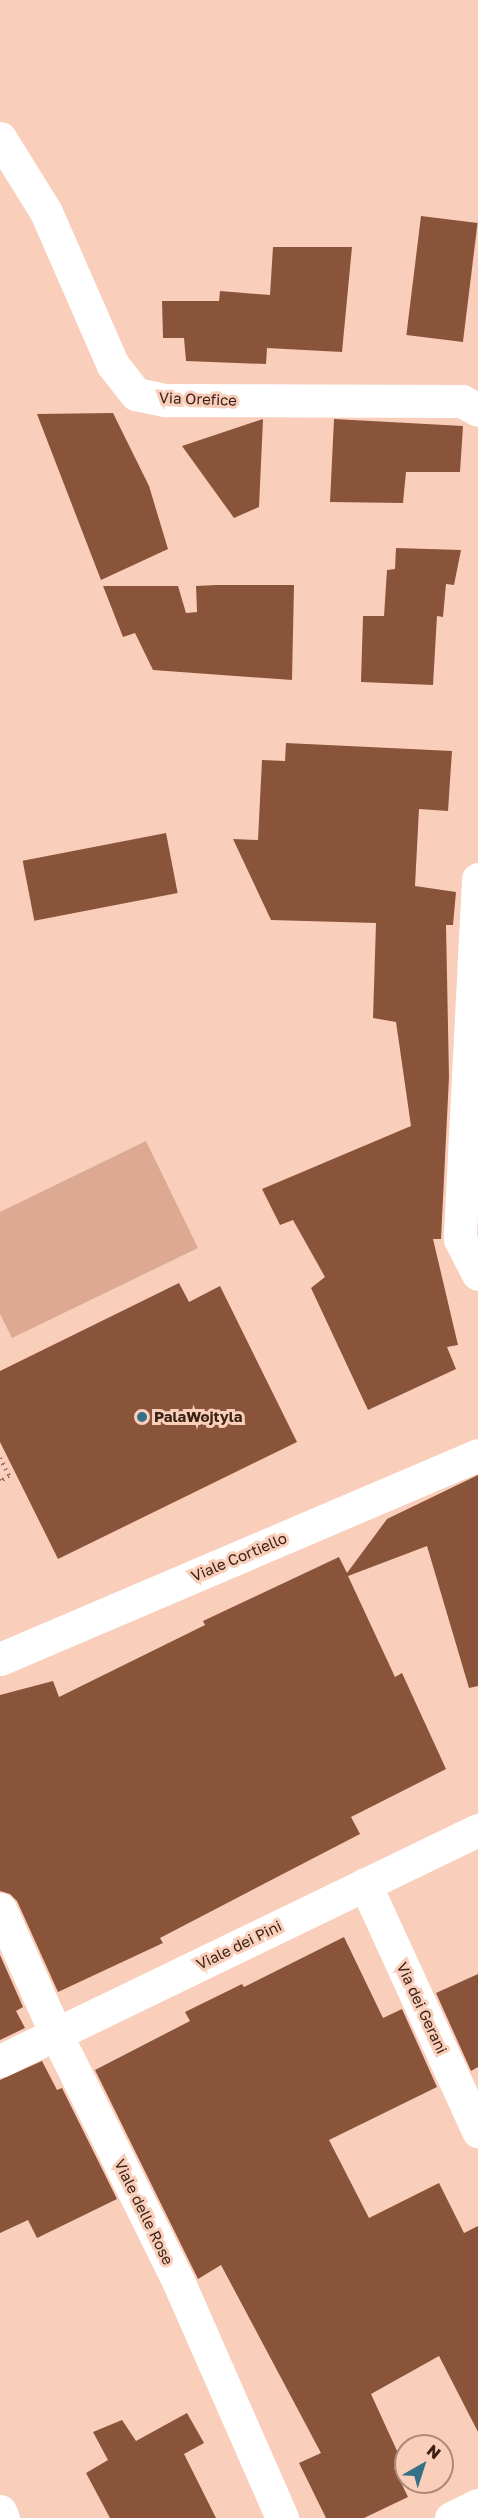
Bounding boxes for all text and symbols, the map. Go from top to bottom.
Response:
street label: Via Orefice [159,389,237,409]
place label: PalaWojtyla [154,1408,242,1426]
marker: PalaWojtyla [135,1410,149,1424]
street label: Viale Cortiello [188,1529,290,1585]
street label: Viale dei Pini [194,1917,284,1973]
street label: Via dei Gerani [393,1959,451,2057]
street label: Viale delle Rose [111,2156,177,2268]
north arrow [394,2434,454,2494]
text: N [423,2440,445,2463]

